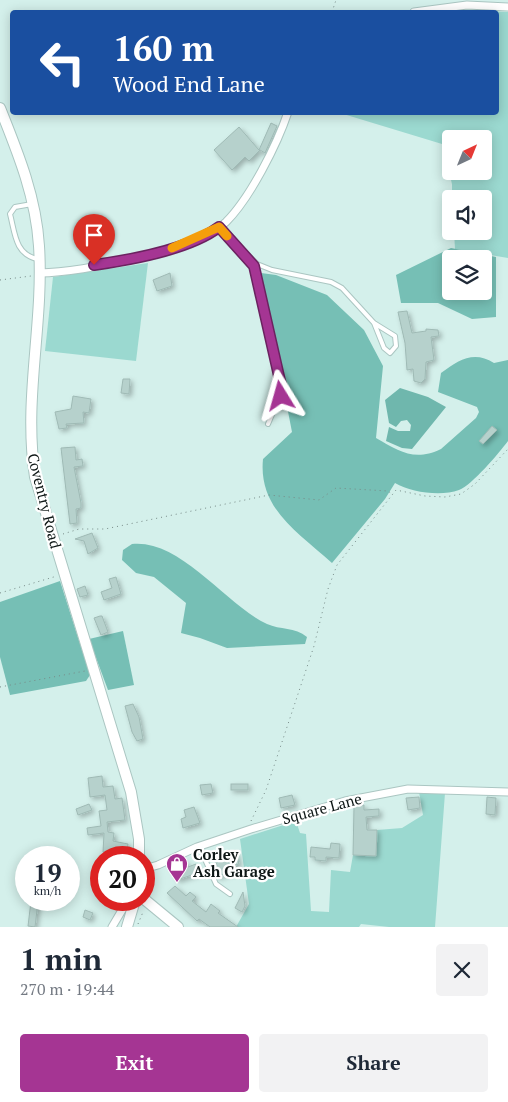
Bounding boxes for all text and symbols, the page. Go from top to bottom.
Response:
text: 160 m [113,25,214,71]
icon: left [30,30,95,95]
text: Wood End Lane [113,69,265,98]
north arrow [442,130,492,180]
map controls [442,130,492,300]
button: sound [442,190,492,240]
pin [73,214,115,265]
icon: arrive [80,221,108,249]
button: layers [442,250,492,300]
position arrow [254,369,306,421]
street label: Coventry Road [23,451,66,550]
street label: Square Lane [280,788,364,828]
place label: Corley Ash Garage [193,844,275,881]
speed limit sign: 20 [90,846,155,911]
shop icon: Corley Ash Garage [165,852,189,883]
text: 19 [33,856,62,889]
text: km/h [34,883,61,898]
text: 1 min [20,939,102,979]
button: close [436,944,488,996]
text: 270 m · 19:44 [20,978,114,1000]
button: Exit [20,1034,249,1092]
button: Share [259,1034,488,1092]

